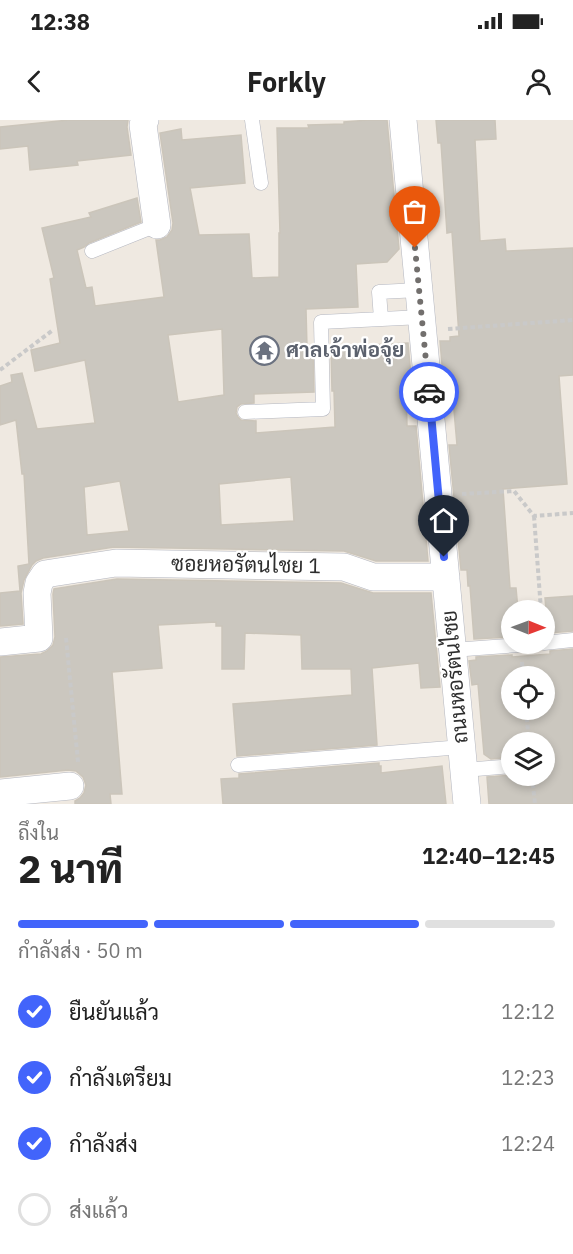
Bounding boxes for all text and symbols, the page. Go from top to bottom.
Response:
text: 12:38 [30,7,90,36]
text: Forkly [247,64,326,99]
icon: back [18,65,51,98]
icon: person [522,65,555,98]
pin [389,186,440,248]
icon: bag [398,195,431,228]
temple icon: ศาลเจ้าพ่อจุ้ย [249,334,281,366]
place label: ศาลเจ้าพ่อจุ้ย [286,335,404,365]
courier [399,362,459,422]
icon: car [413,376,446,409]
pin [418,495,469,557]
icon: home [427,504,460,537]
street label: ซอยหอรัตนไชย 1 [171,549,321,579]
north arrow [501,600,555,654]
map controls [501,600,555,786]
street label: ถนนหอรัตนไชย [434,609,474,745]
button: locate [501,666,555,720]
button: layers [501,732,555,786]
text: ถึงใน [18,819,59,846]
text: 12:40–12:45 [422,841,555,870]
text: 2 นาที [18,843,123,894]
text: กำลังส่ง · 50 m [18,937,143,964]
icon: check [18,995,51,1028]
text: ยืนยันแล้ว [69,997,159,1026]
text: 12:12 [501,998,555,1025]
icon: check [18,1061,51,1094]
text: กำลังเตรียม [69,1063,172,1092]
text: 12:23 [501,1064,555,1091]
icon: check [18,1127,51,1160]
text: กำลังส่ง [69,1129,138,1158]
text: 12:24 [501,1130,555,1157]
text: ส่งแล้ว [69,1195,129,1224]

